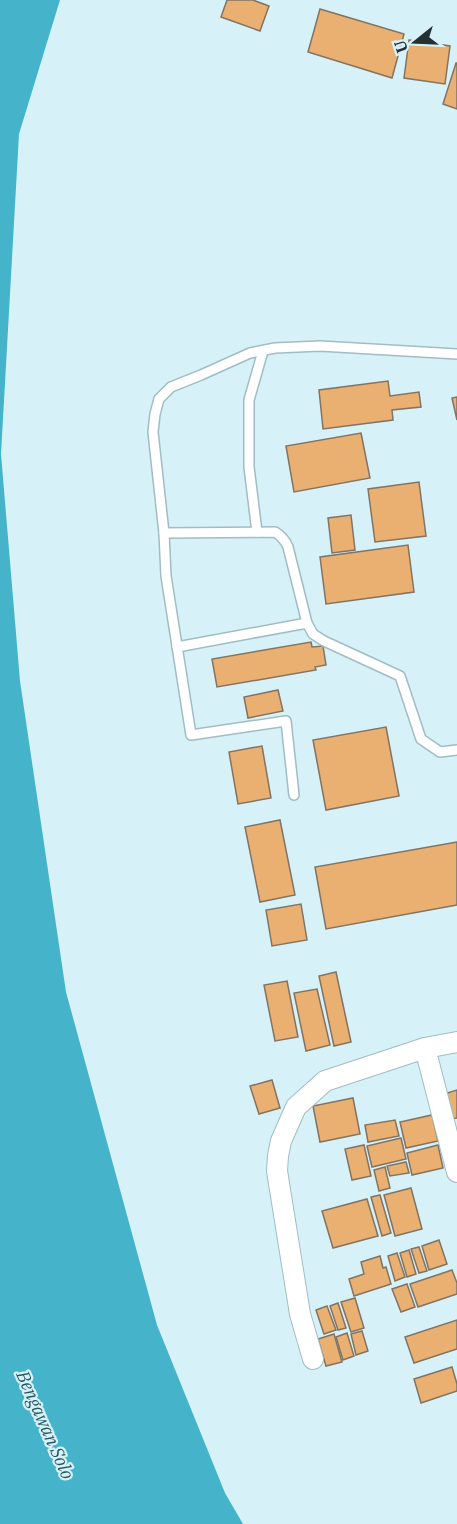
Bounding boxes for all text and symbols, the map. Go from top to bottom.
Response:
north arrow [385,12,445,72]
text: U [389,38,412,56]
water label: Bengawan Solo [11,1366,80,1483]

